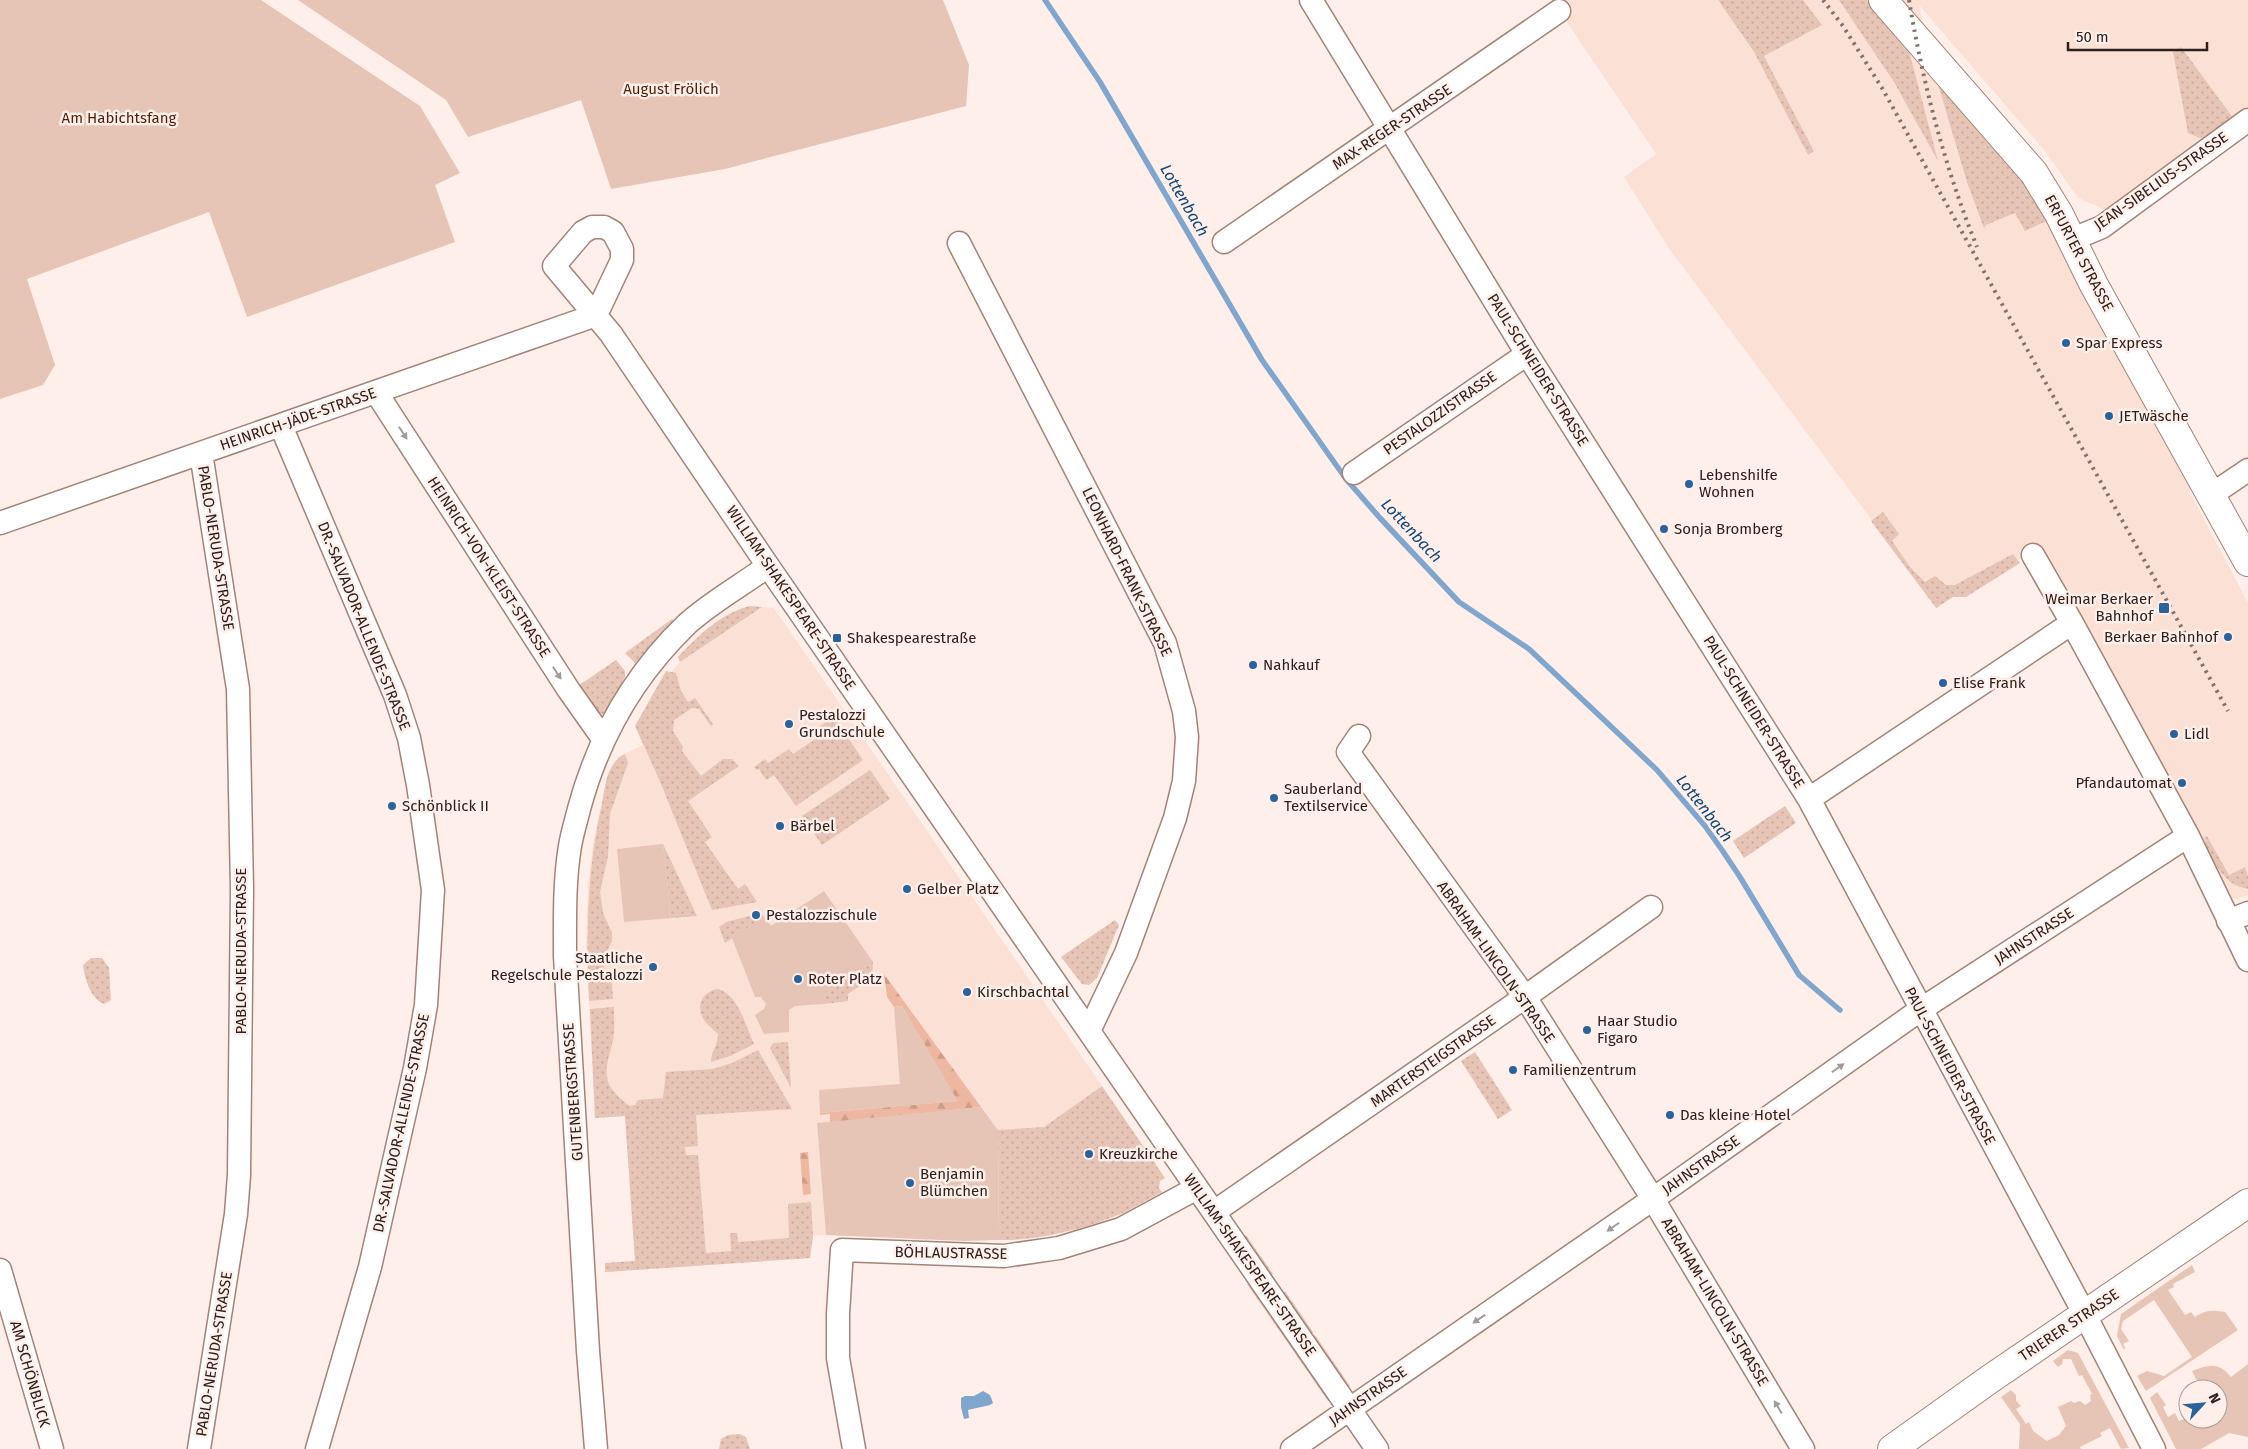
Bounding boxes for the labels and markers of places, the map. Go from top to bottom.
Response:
place label: Spar Express [2076,334,2162,352]
marker: Spar Express [2060,337,2072,349]
place label: JETwäsche [2119,407,2189,425]
marker: JETwäsche [2103,410,2115,422]
place label: Lebenshilfe Wohnen [1699,466,1778,501]
marker: Lebenshilfe Wohnen [1683,478,1695,490]
place label: Sonja Bromberg [1674,520,1783,538]
marker: Sonja Bromberg [1658,523,1670,535]
place label: Weimar Berkaer Bahnhof [2045,590,2154,625]
marker: Weimar Berkaer Bahnhof [2157,601,2171,615]
place label: Berkaer Bahnhof [2104,628,2219,646]
place label: Shakespearestraße [847,629,976,647]
marker: Berkaer Bahnhof [2222,631,2234,643]
marker: Shakespearestraße [831,632,843,644]
place label: Nahkauf [1263,656,1321,674]
marker: Nahkauf [1247,659,1259,671]
place label: Elise Frank [1953,674,2026,692]
marker: Elise Frank [1937,677,1949,689]
place label: Pestalozzi Grundschule [799,706,885,741]
marker: Pestalozzi Grundschule [783,718,795,730]
place label: Lidl [2184,725,2210,743]
marker: Lidl [2168,728,2180,740]
place label: Pfandautomat [2075,774,2173,792]
marker: Pfandautomat [2176,777,2188,789]
place label: Sauberland Textilservice [1284,780,1368,815]
marker: Sauberland Textilservice [1268,792,1280,804]
place label: Schönblick II [402,797,489,815]
marker: Schönblick II [386,800,398,812]
place label: Bärbel [790,817,835,835]
marker: Bärbel [774,820,786,832]
place label: Gelber Platz [917,880,999,898]
marker: Gelber Platz [901,883,913,895]
place label: Pestalozzischule [766,906,877,924]
marker: Pestalozzischule [750,909,762,921]
place label: Staatliche Regelschule Pestalozzi [491,949,643,984]
marker: Staatliche Regelschule Pestalozzi [647,961,659,973]
place label: Roter Platz [808,970,882,988]
marker: Roter Platz [792,973,804,985]
place label: Kirschbachtal [977,983,1070,1001]
marker: Kirschbachtal [961,986,973,998]
place label: Haar Studio Figaro [1597,1012,1678,1047]
marker: Haar Studio Figaro [1581,1024,1593,1036]
place label: Familienzentrum [1523,1061,1637,1079]
marker: Familienzentrum [1507,1064,1519,1076]
place label: Das kleine Hotel [1680,1106,1791,1124]
marker: Das kleine Hotel [1664,1109,1676,1121]
place label: Kreuzkirche [1099,1145,1178,1163]
marker: Kreuzkirche [1083,1148,1095,1160]
place label: Benjamin Blümchen [920,1165,988,1200]
marker: Benjamin Blümchen [904,1177,916,1189]

